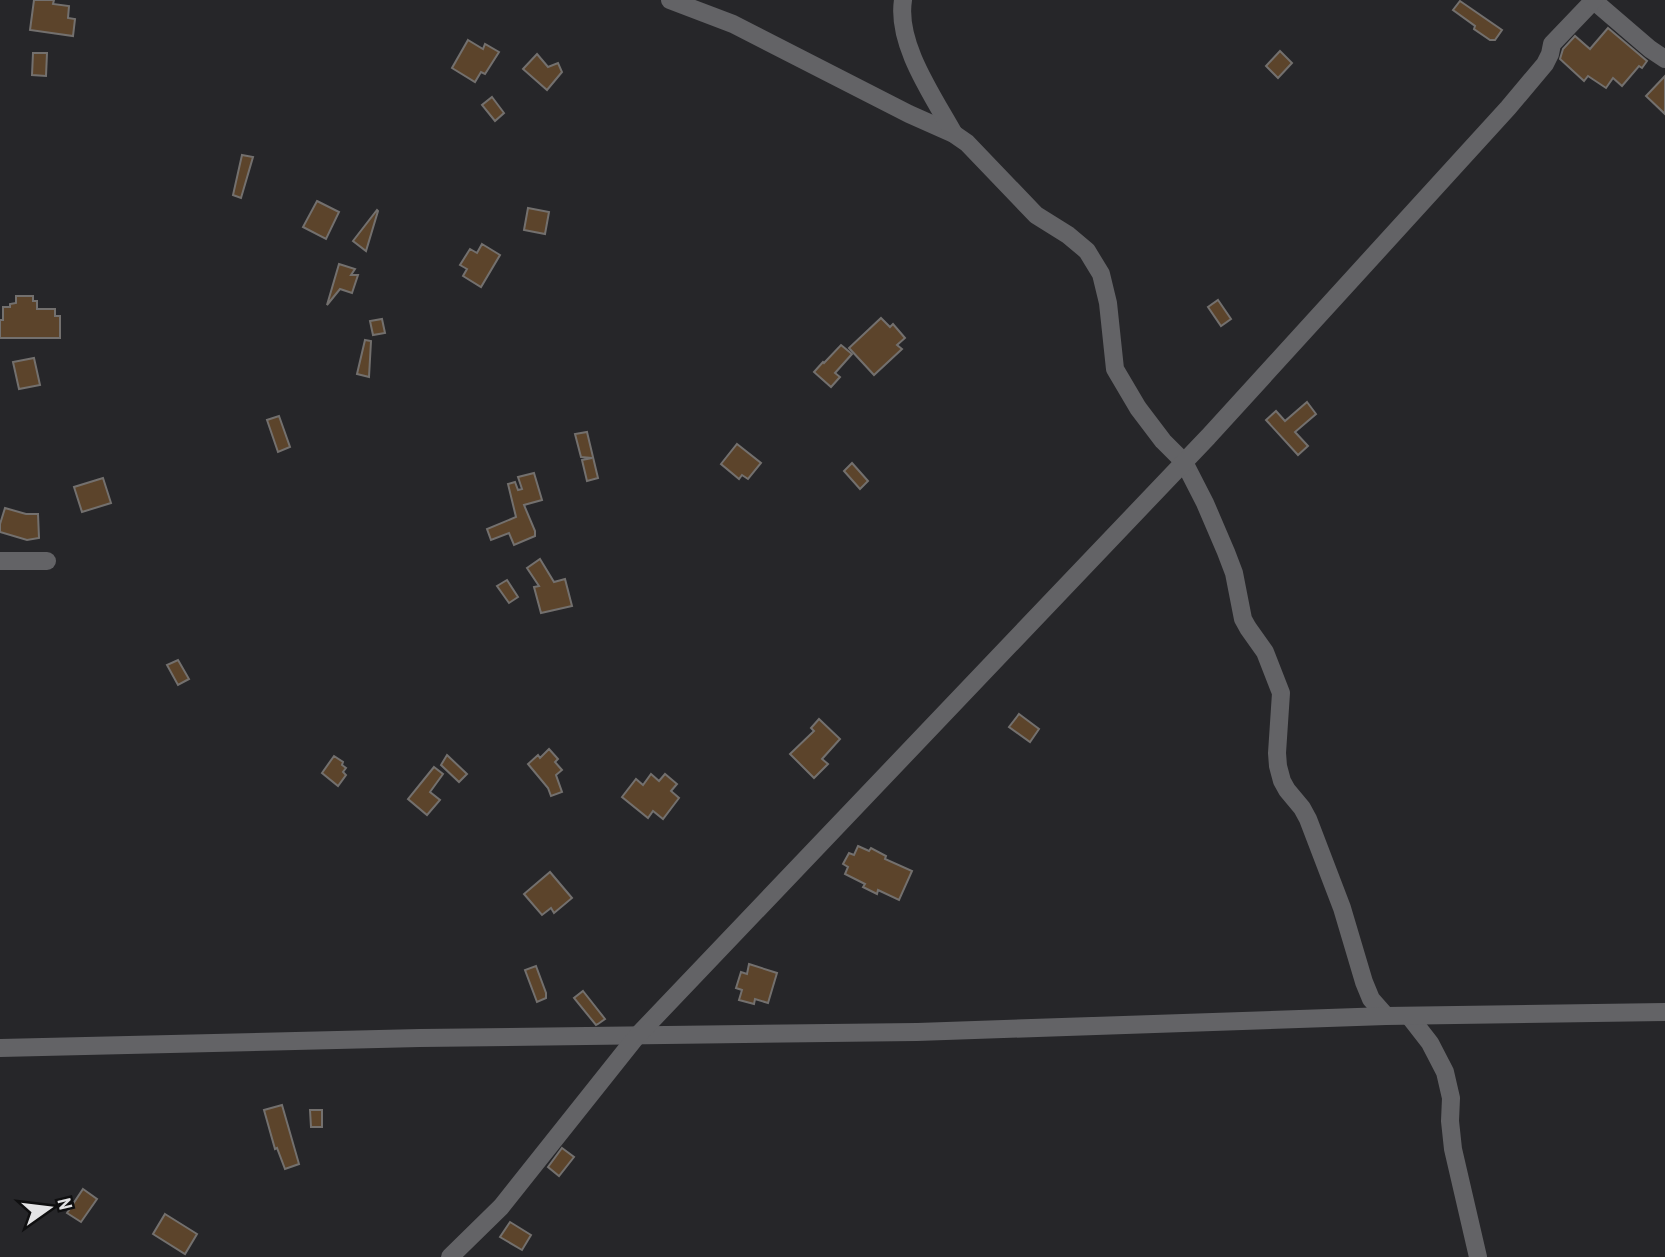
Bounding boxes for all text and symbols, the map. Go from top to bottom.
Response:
north arrow [14,1173,84,1243]
text: N [52,1195,79,1212]

